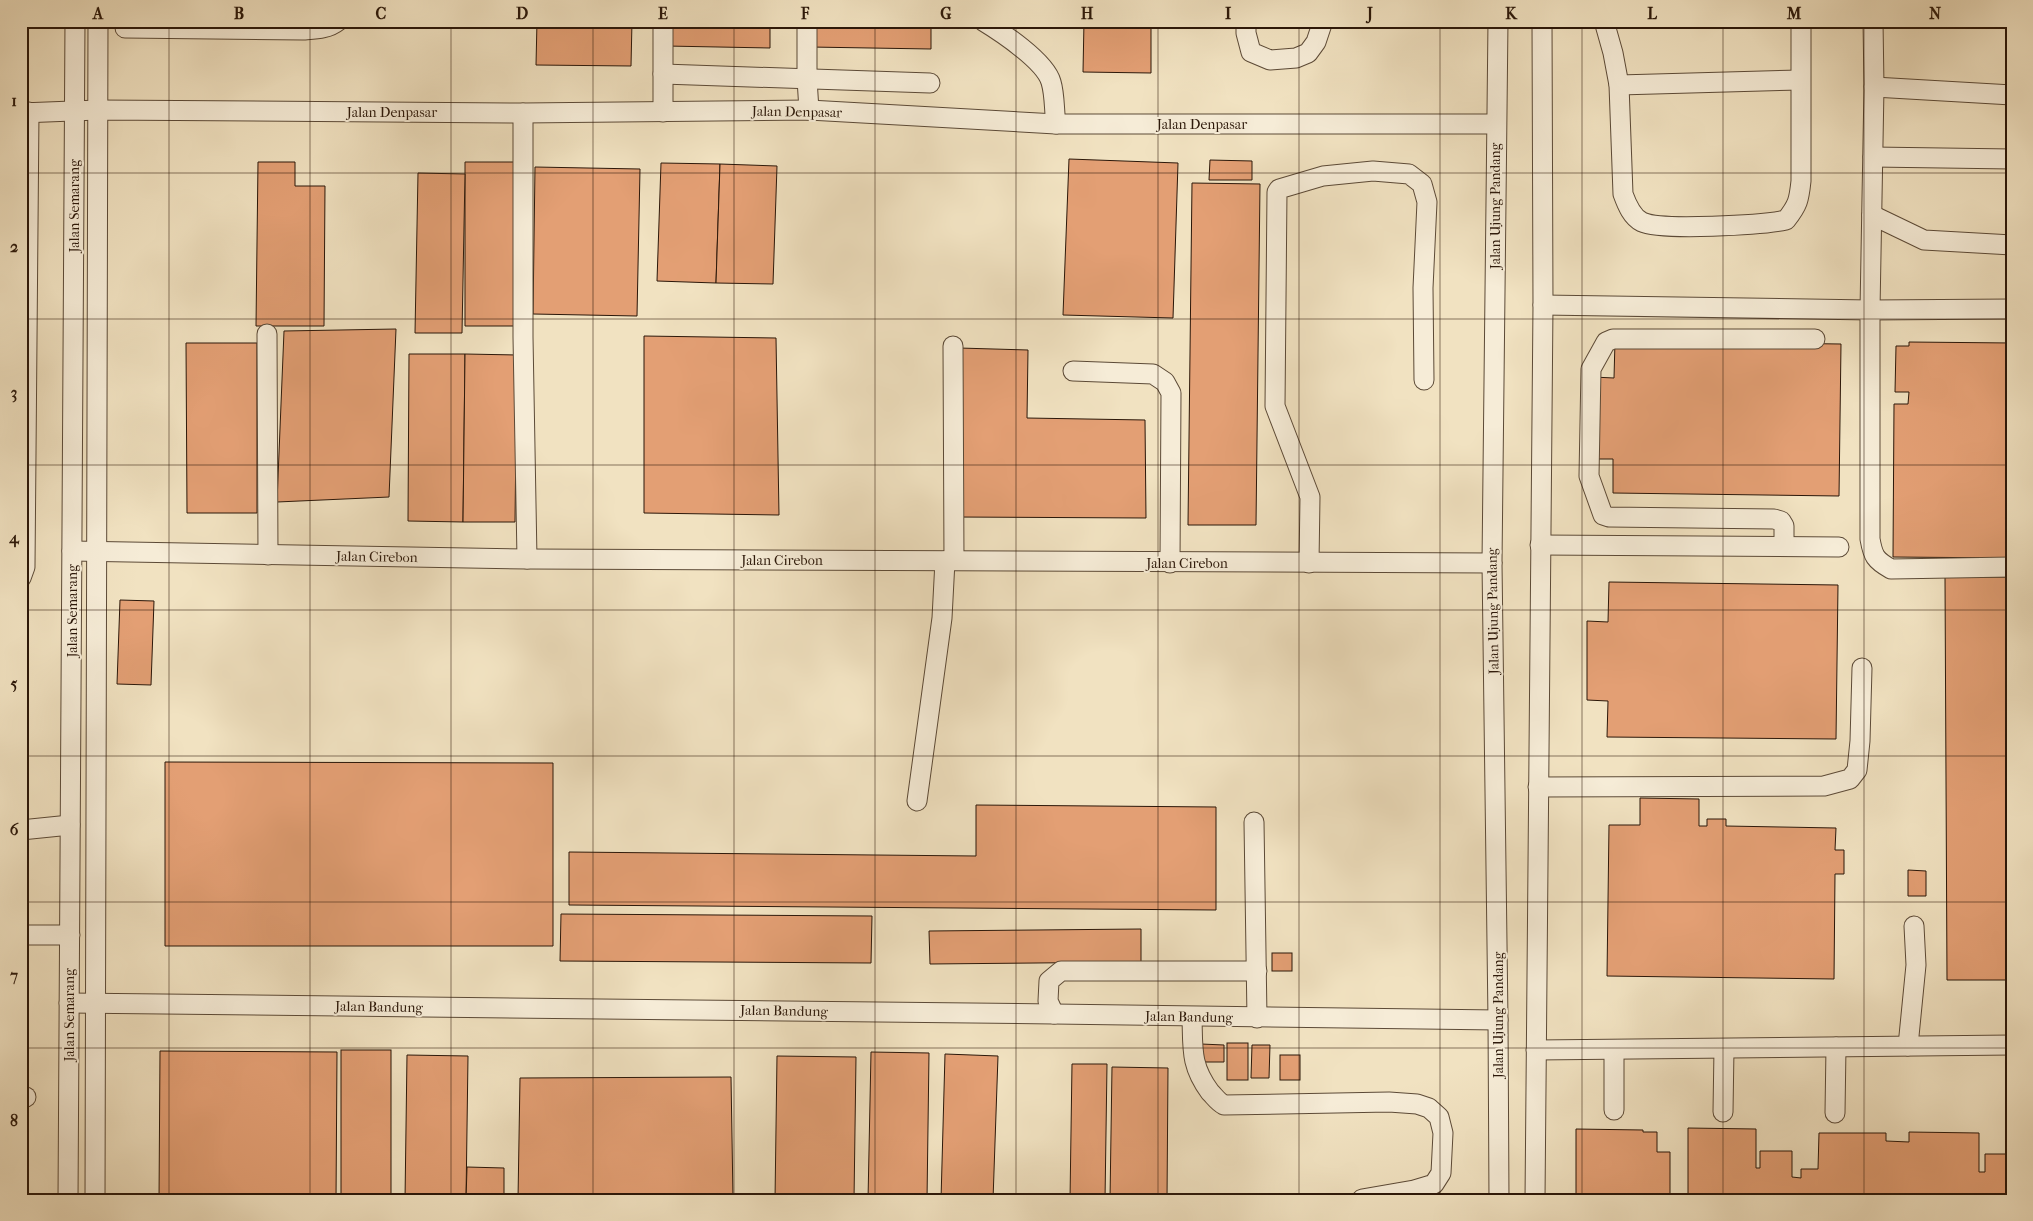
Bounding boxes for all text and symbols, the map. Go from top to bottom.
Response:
text: A [92,4,104,23]
text: B [234,4,244,23]
text: C [376,4,387,23]
text: D [516,4,528,23]
text: E [658,4,668,23]
text: F [800,4,810,23]
text: G [940,4,952,23]
text: H [1081,4,1094,23]
text: I [1225,4,1232,23]
text: J [1365,4,1373,24]
text: K [1505,4,1518,23]
text: L [1647,4,1657,23]
text: M [1786,4,1802,23]
text: N [1929,4,1942,23]
text: 1 [11,91,17,110]
street label: Jalan Denpasar [751,103,842,121]
street label: Jalan Denpasar [346,104,437,121]
street label: Jalan Denpasar [1156,116,1247,133]
street label: Jalan Ujung Pandang [1487,142,1504,270]
street label: Jalan Semarang [66,159,83,254]
text: 2 [10,237,18,256]
text: 3 [11,383,17,403]
text: 4 [8,528,20,548]
street label: Jalan Ujung Pandang [1483,547,1503,675]
street label: Jalan Cirebon [335,548,418,566]
street label: Jalan Cirebon [740,552,823,569]
street label: Jalan Cirebon [1145,555,1228,572]
street label: Jalan Semarang [64,564,81,659]
text: 5 [11,674,18,693]
text: 6 [10,820,19,839]
street label: Jalan Ujung Pandang [1490,951,1507,1079]
text: 7 [9,966,18,985]
street label: Jalan Semarang [61,968,78,1063]
street label: Jalan Bandung [334,998,423,1016]
street label: Jalan Bandung [739,1002,828,1020]
street label: Jalan Bandung [1144,1008,1233,1026]
text: 8 [10,1111,18,1130]

